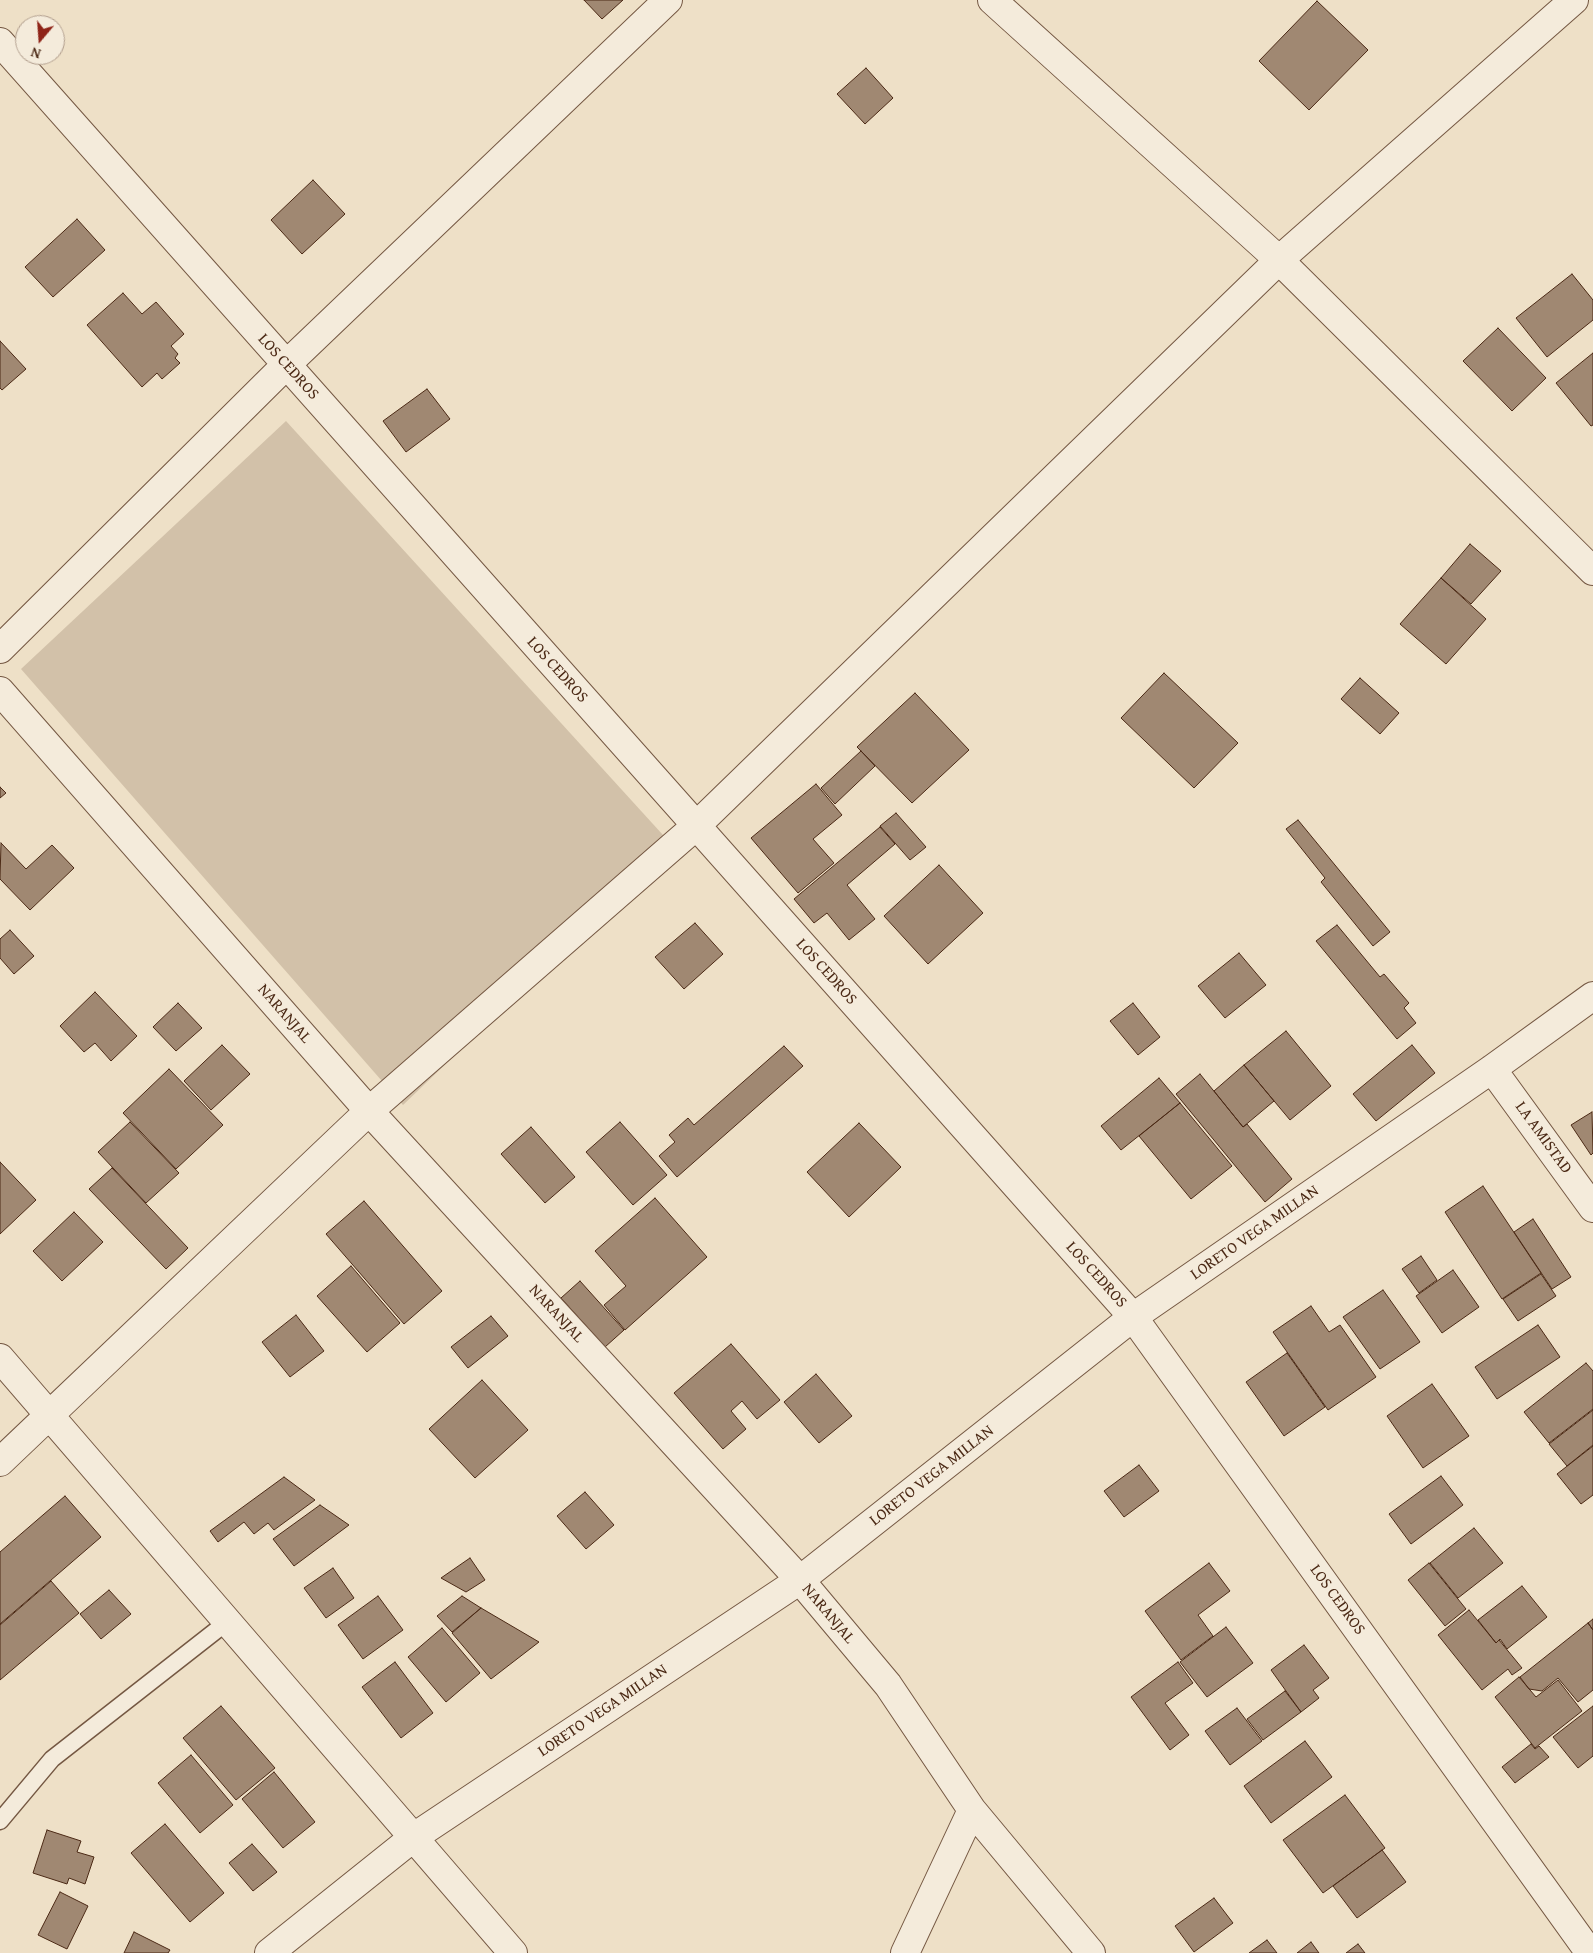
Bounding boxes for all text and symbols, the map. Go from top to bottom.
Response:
north arrow [15,15,65,65]
text: N [28,42,43,64]
street label: LOS CEDROS [253,330,323,404]
street label: LOS CEDROS [522,633,592,707]
street label: LOS CEDROS [791,935,861,1009]
street label: NARANJAL [253,981,315,1047]
street label: LA AMISTAD [1511,1098,1575,1178]
street label: LORETO VEGA MILLAN [1187,1182,1323,1284]
street label: LOS CEDROS [1061,1238,1131,1312]
street label: NARANJAL [524,1281,588,1347]
street label: LORETO VEGA MILLAN [866,1422,998,1530]
street label: LOS CEDROS [1305,1561,1369,1639]
street label: NARANJAL [797,1580,859,1648]
street label: LORETO VEGA MILLAN [535,1661,671,1761]

